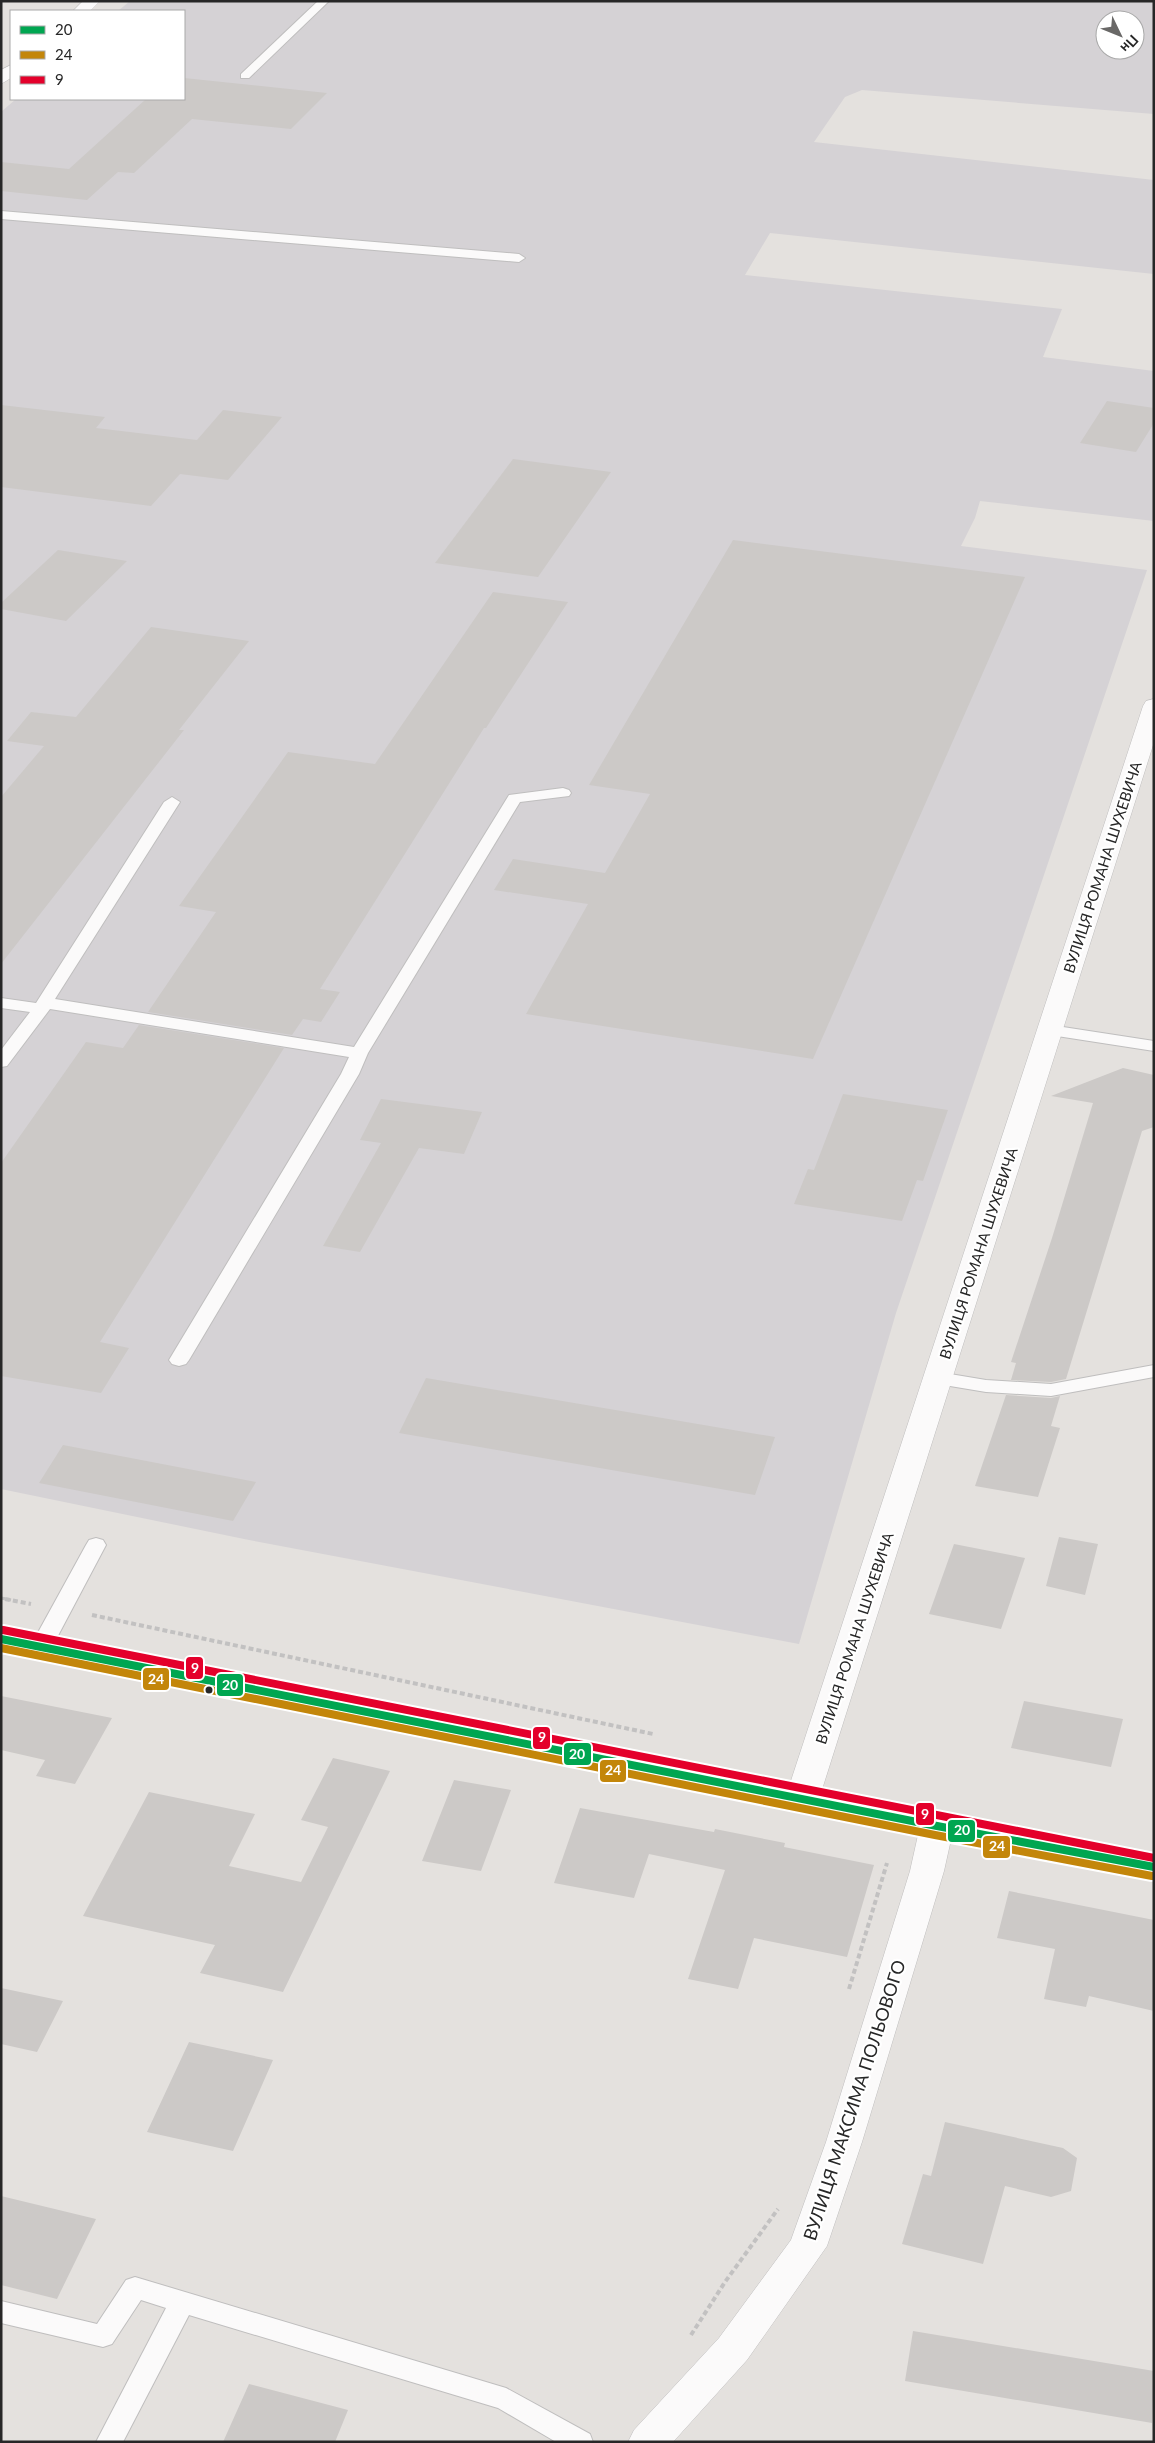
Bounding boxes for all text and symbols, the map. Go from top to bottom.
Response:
legend [10,10,185,100]
north arrow [1095,10,1145,60]
text: 20 [55,20,73,38]
text: Пн [1117,32,1142,57]
text: 24 [55,45,73,63]
text: 9 [55,70,64,88]
street label: ВУЛИЦЯ РОМАНА ШУХЕВИЧА [1059,758,1145,975]
street label: ВУЛИЦЯ РОМАНА ШУХЕВИЧА [935,1144,1021,1361]
street label: ВУЛИЦЯ РОМАНА ШУХЕВИЧА [811,1529,897,1746]
line badge: 9 [185,1656,204,1680]
text: 9 [191,1659,199,1676]
line badge: 24 [142,1667,170,1691]
text: 24 [148,1670,164,1687]
line badge: 20 [216,1673,244,1697]
text: 20 [222,1676,238,1693]
unlabelled marker [204,1685,214,1695]
line badge: 9 [532,1726,551,1750]
text: 9 [538,1728,546,1745]
line badge: 20 [563,1742,592,1766]
text: 20 [569,1745,585,1762]
line badge: 24 [599,1759,627,1783]
text: 24 [605,1761,621,1778]
line badge: 9 [915,1802,935,1826]
text: 9 [921,1805,929,1822]
line badge: 20 [947,1819,976,1843]
text: 20 [954,1821,970,1838]
line badge: 24 [982,1835,1011,1859]
text: 24 [989,1837,1005,1854]
street label: ВУЛИЦЯ МАКСИМА ПОЛЬОВОГО [798,1957,910,2243]

